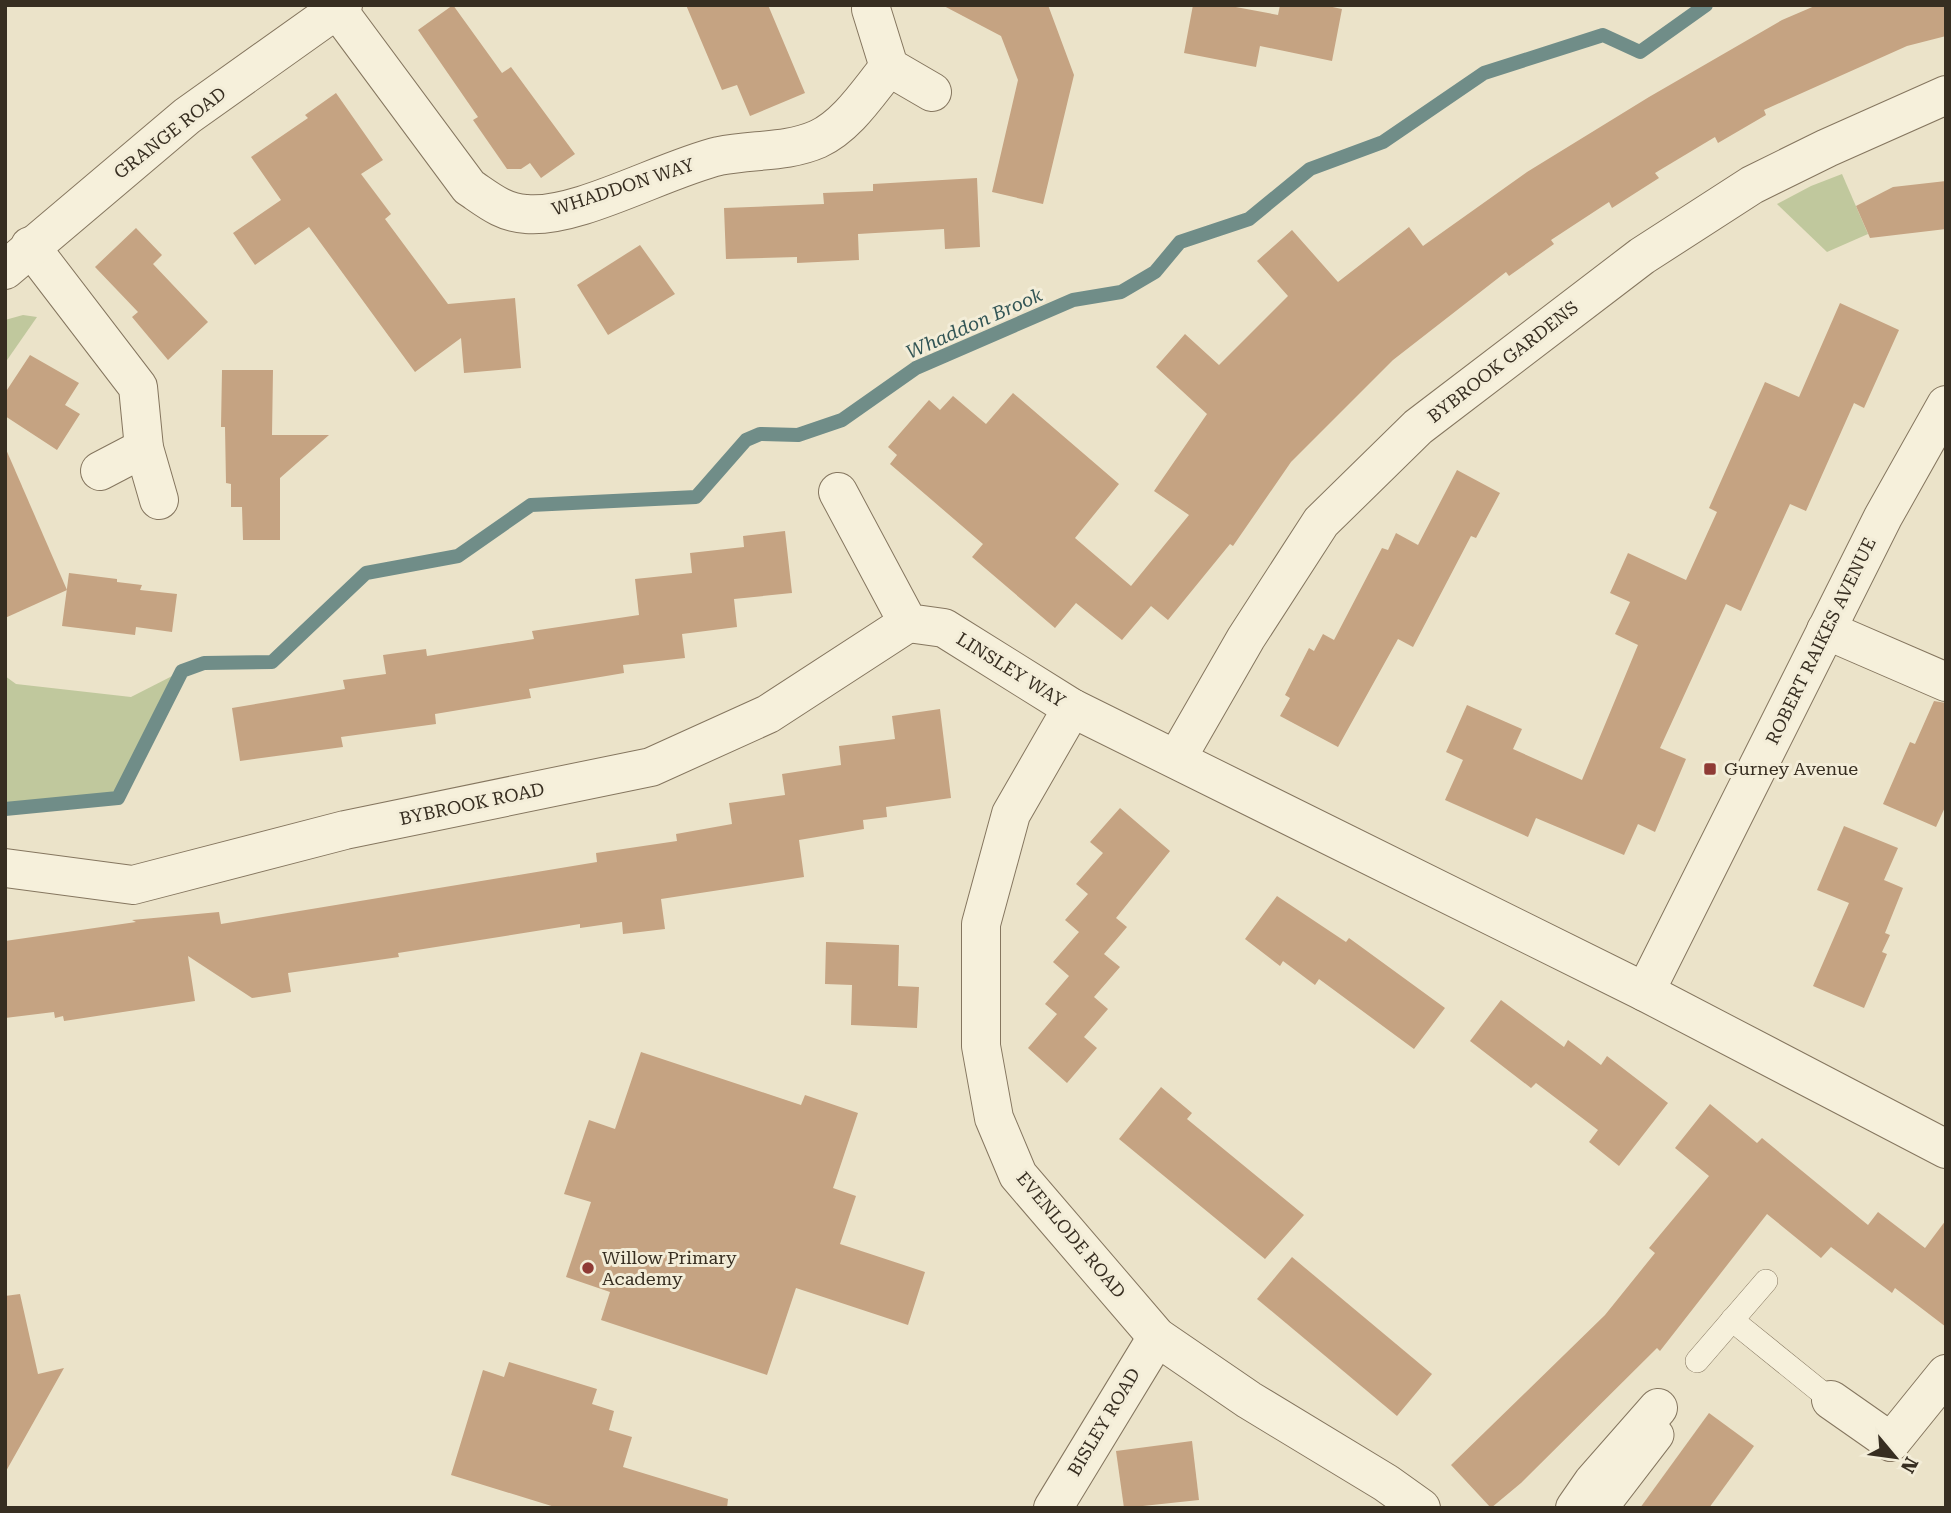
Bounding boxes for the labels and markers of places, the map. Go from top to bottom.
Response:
place label: Gurney Avenue [1724,758,1858,779]
marker: Gurney Avenue [1702,761,1718,777]
place label: Willow Primary Academy [602,1247,737,1289]
marker: Willow Primary Academy [580,1260,596,1276]

